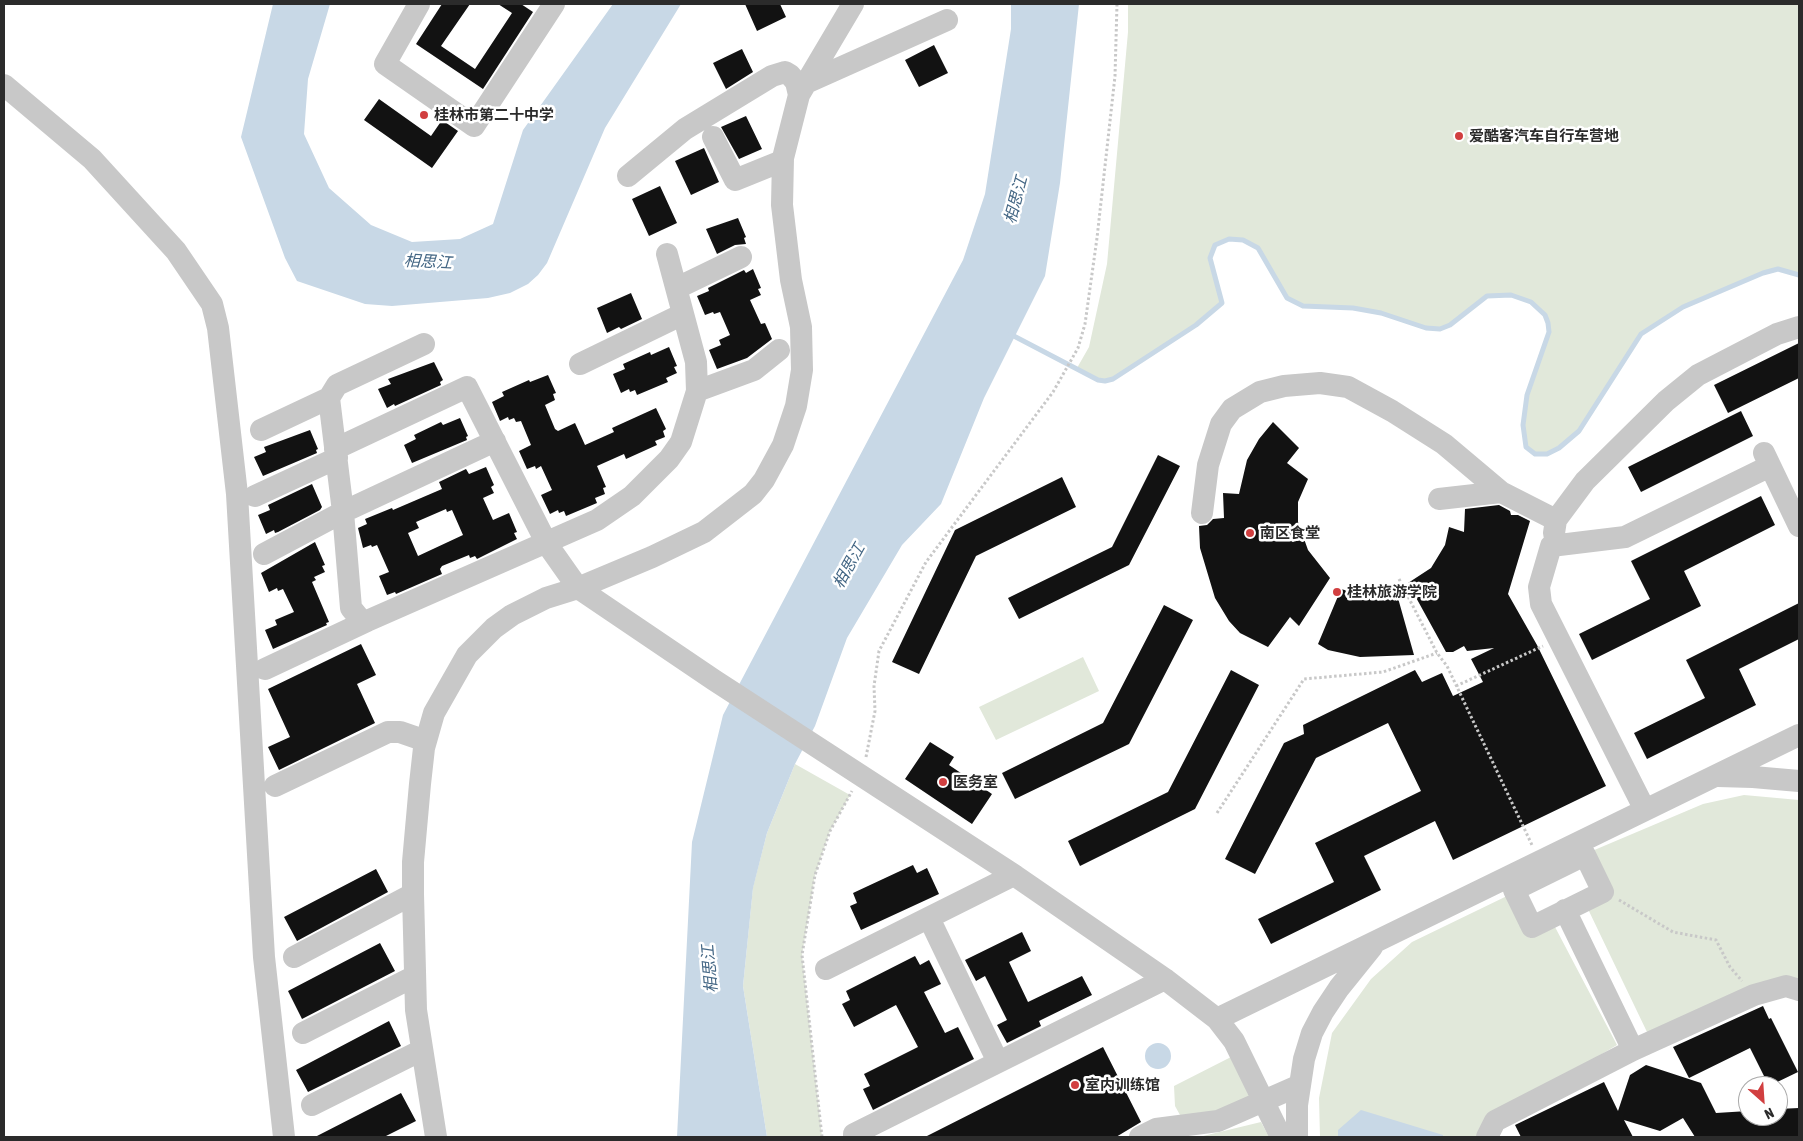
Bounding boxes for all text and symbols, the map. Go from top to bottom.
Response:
place label: 桂林市第二十中学 [434,106,554,124]
marker: 桂林市第二十中学 [418,109,430,121]
place label: 爱酷客汽车自行车营地 [1469,127,1619,145]
marker: 爱酷客汽车自行车营地 [1453,130,1465,142]
water label: 相思江 [1001,174,1031,226]
water label: 相思江 [404,251,452,273]
place label: 南区食堂 [1260,524,1320,542]
marker: 南区食堂 [1244,527,1256,539]
water label: 相思江 [829,540,869,592]
place label: 桂林旅游学院 [1347,583,1437,601]
marker: 桂林旅游学院 [1331,586,1343,598]
place label: 医务室 [953,773,998,791]
marker: 医务室 [937,776,949,788]
water label: 相思江 [698,944,722,994]
place label: 室内训练馆 [1085,1076,1160,1094]
north arrow [1738,1076,1788,1126]
marker: 室内训练馆 [1069,1079,1081,1091]
text: N [1762,1105,1776,1123]

